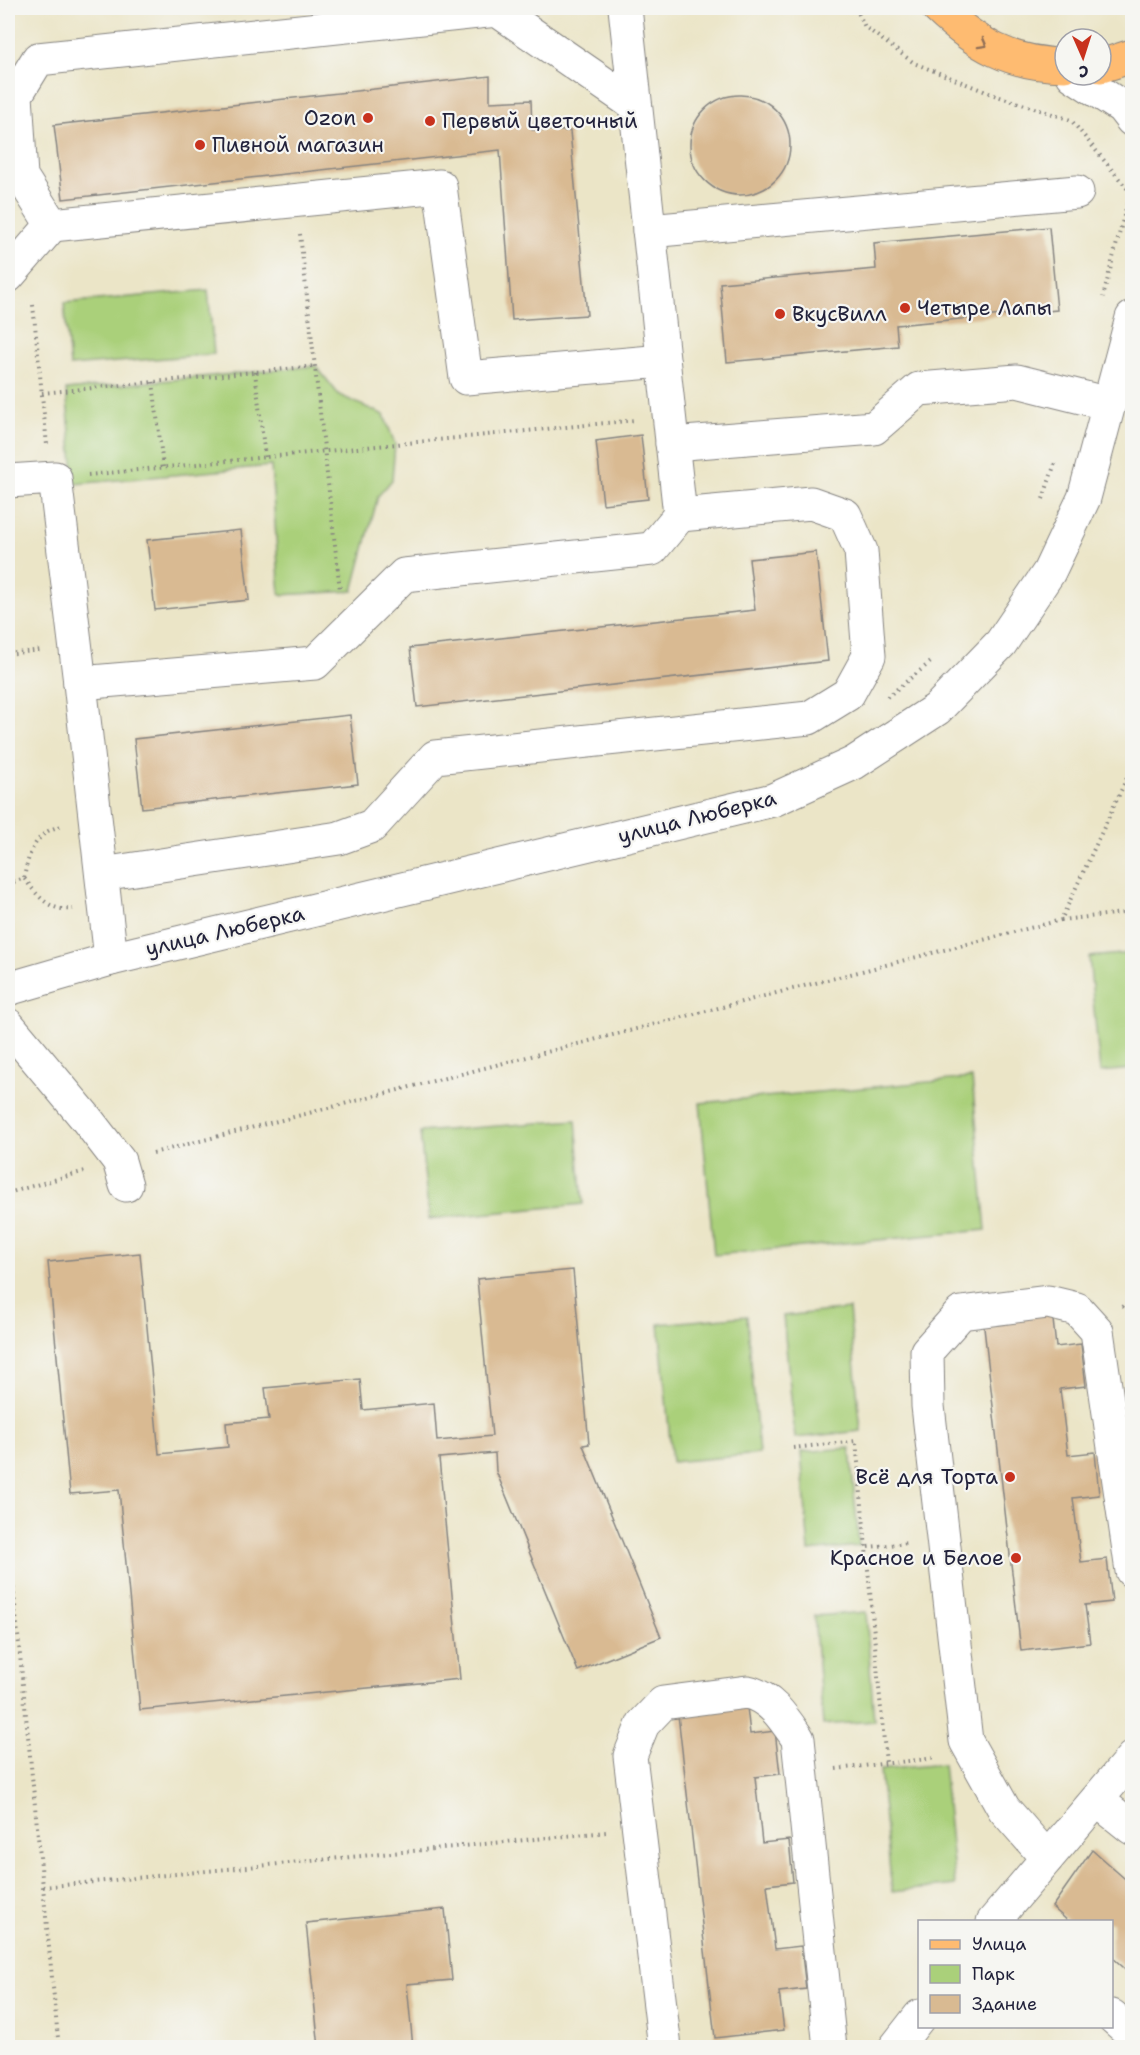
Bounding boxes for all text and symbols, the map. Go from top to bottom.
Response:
north arrow [1053,27,1113,87]
one-way arrow [977,36,988,48]
text: С [1078,61,1089,82]
place label: Ozon [304,104,356,132]
place label: Первый цветочный [442,107,638,135]
marker: Ozon [361,111,375,125]
marker: Первый цветочный [423,114,437,128]
place label: Пивной магазин [212,131,384,159]
marker: Пивной магазин [193,138,207,152]
place label: Четыре Лапы [917,294,1052,322]
place label: ВкусВилл [792,300,887,328]
marker: Четыре Лапы [898,301,912,315]
marker: ВкусВилл [773,307,787,321]
street label: улица Люберка [615,784,779,850]
street label: улица Люберка [143,899,307,963]
place label: Всё для Торта [855,1463,998,1491]
marker: Всё для Торта [1003,1470,1017,1484]
place label: Красное и Белое [830,1544,1004,1572]
marker: Красное и Белое [1009,1551,1023,1565]
legend [918,1920,1113,2028]
text: Улица [972,1932,1026,1956]
text: Парк [972,1962,1015,1986]
text: Здание [972,1992,1037,2016]

